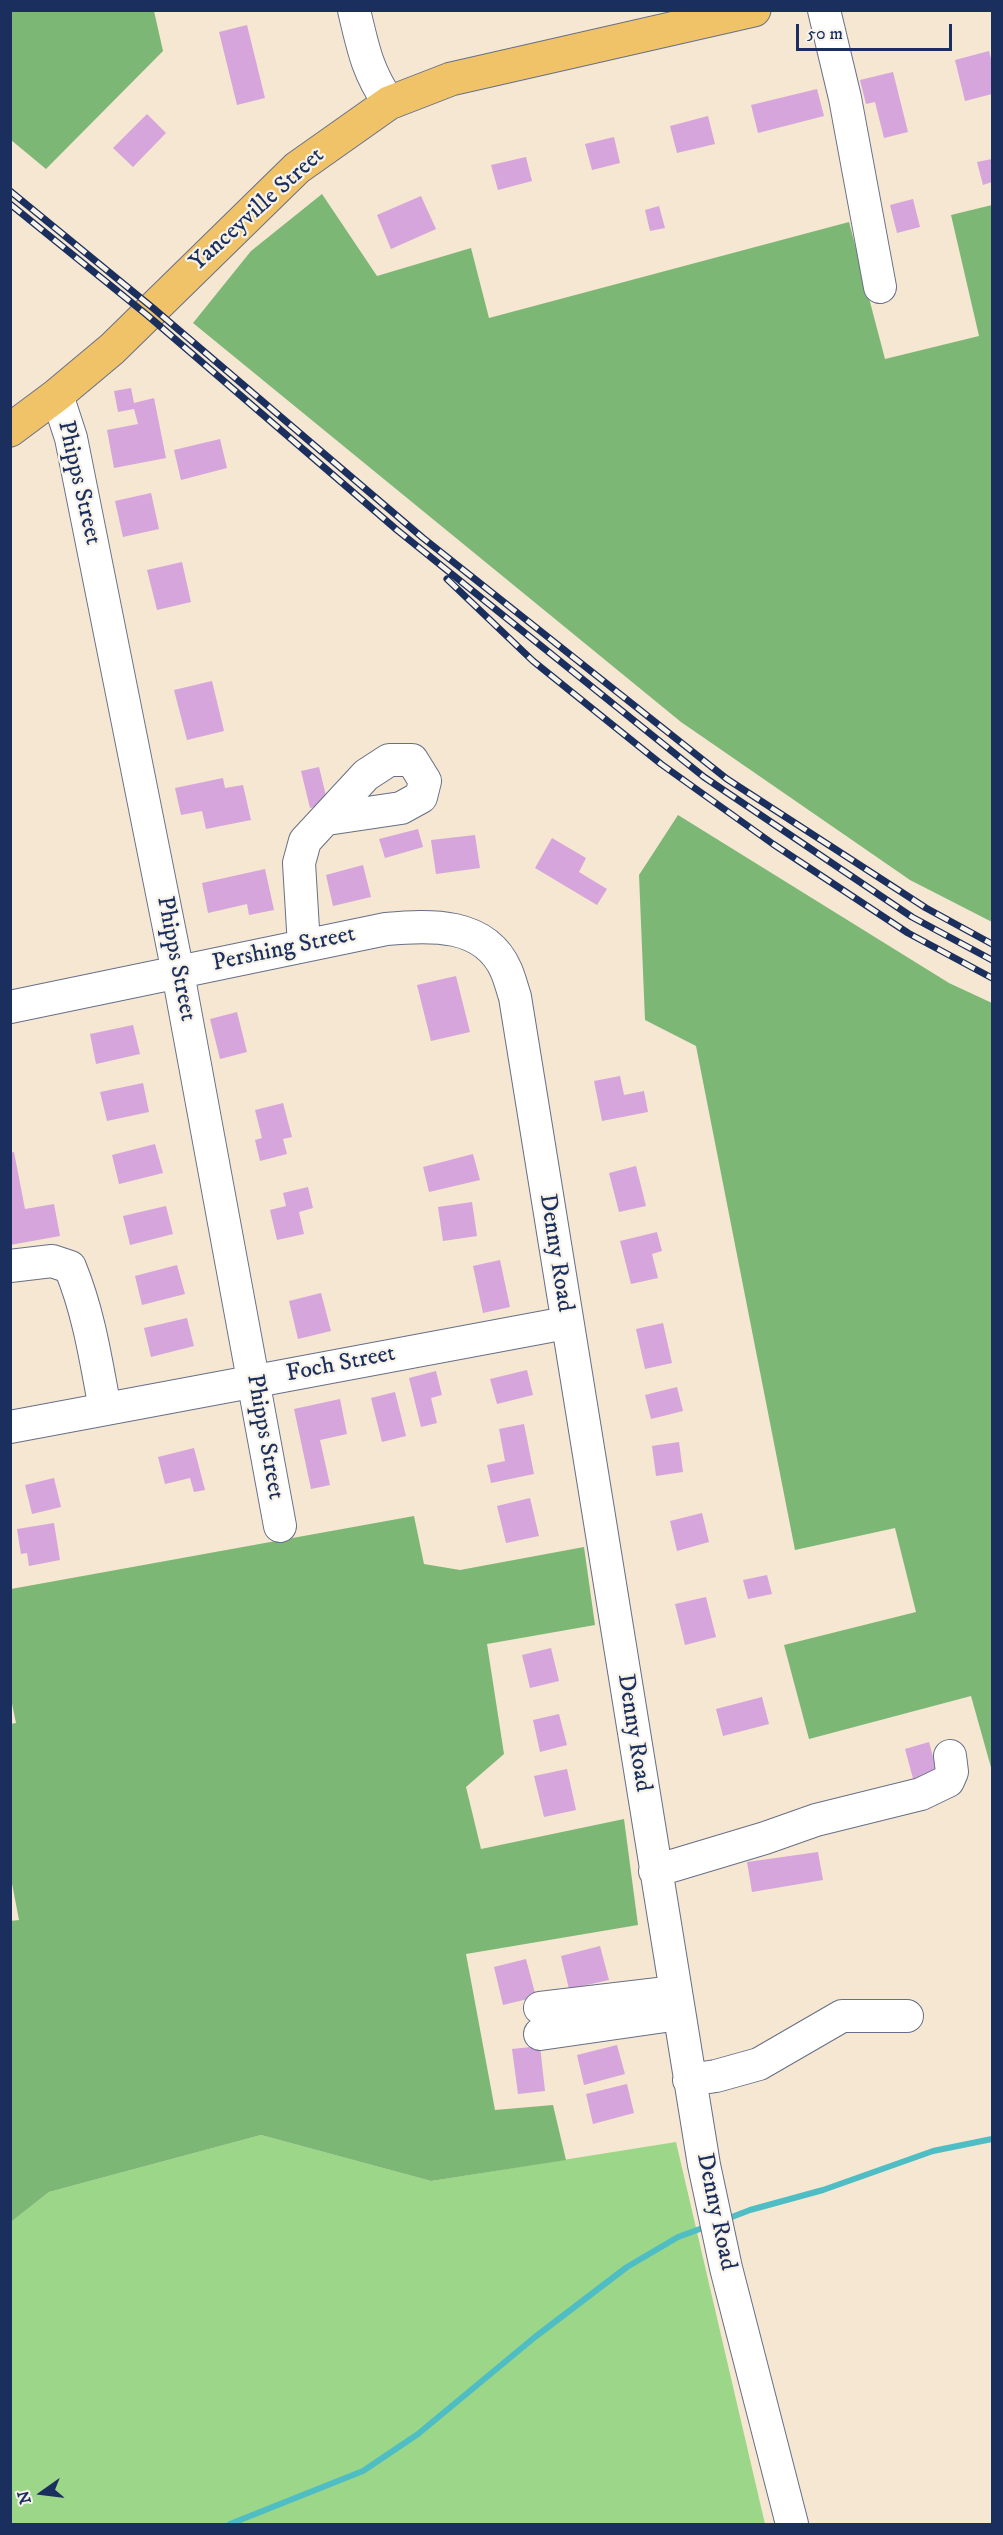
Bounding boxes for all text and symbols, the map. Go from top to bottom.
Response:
scale bar [799,12,955,50]
text: 50 m [807,23,843,45]
street label: Yanceyville Street [185,142,331,278]
street label: Phipps Street [50,418,106,548]
street label: Phipps Street [149,894,201,1024]
street label: Pershing Street [210,921,358,979]
street label: Denny Road [531,1192,579,1314]
street label: Foch Street [284,1340,398,1390]
street label: Phipps Street [239,1372,289,1502]
street label: Denny Road [609,1672,657,1794]
street label: Denny Road [689,2151,741,2273]
north arrow [12,2463,72,2523]
text: N [13,2489,36,2506]

